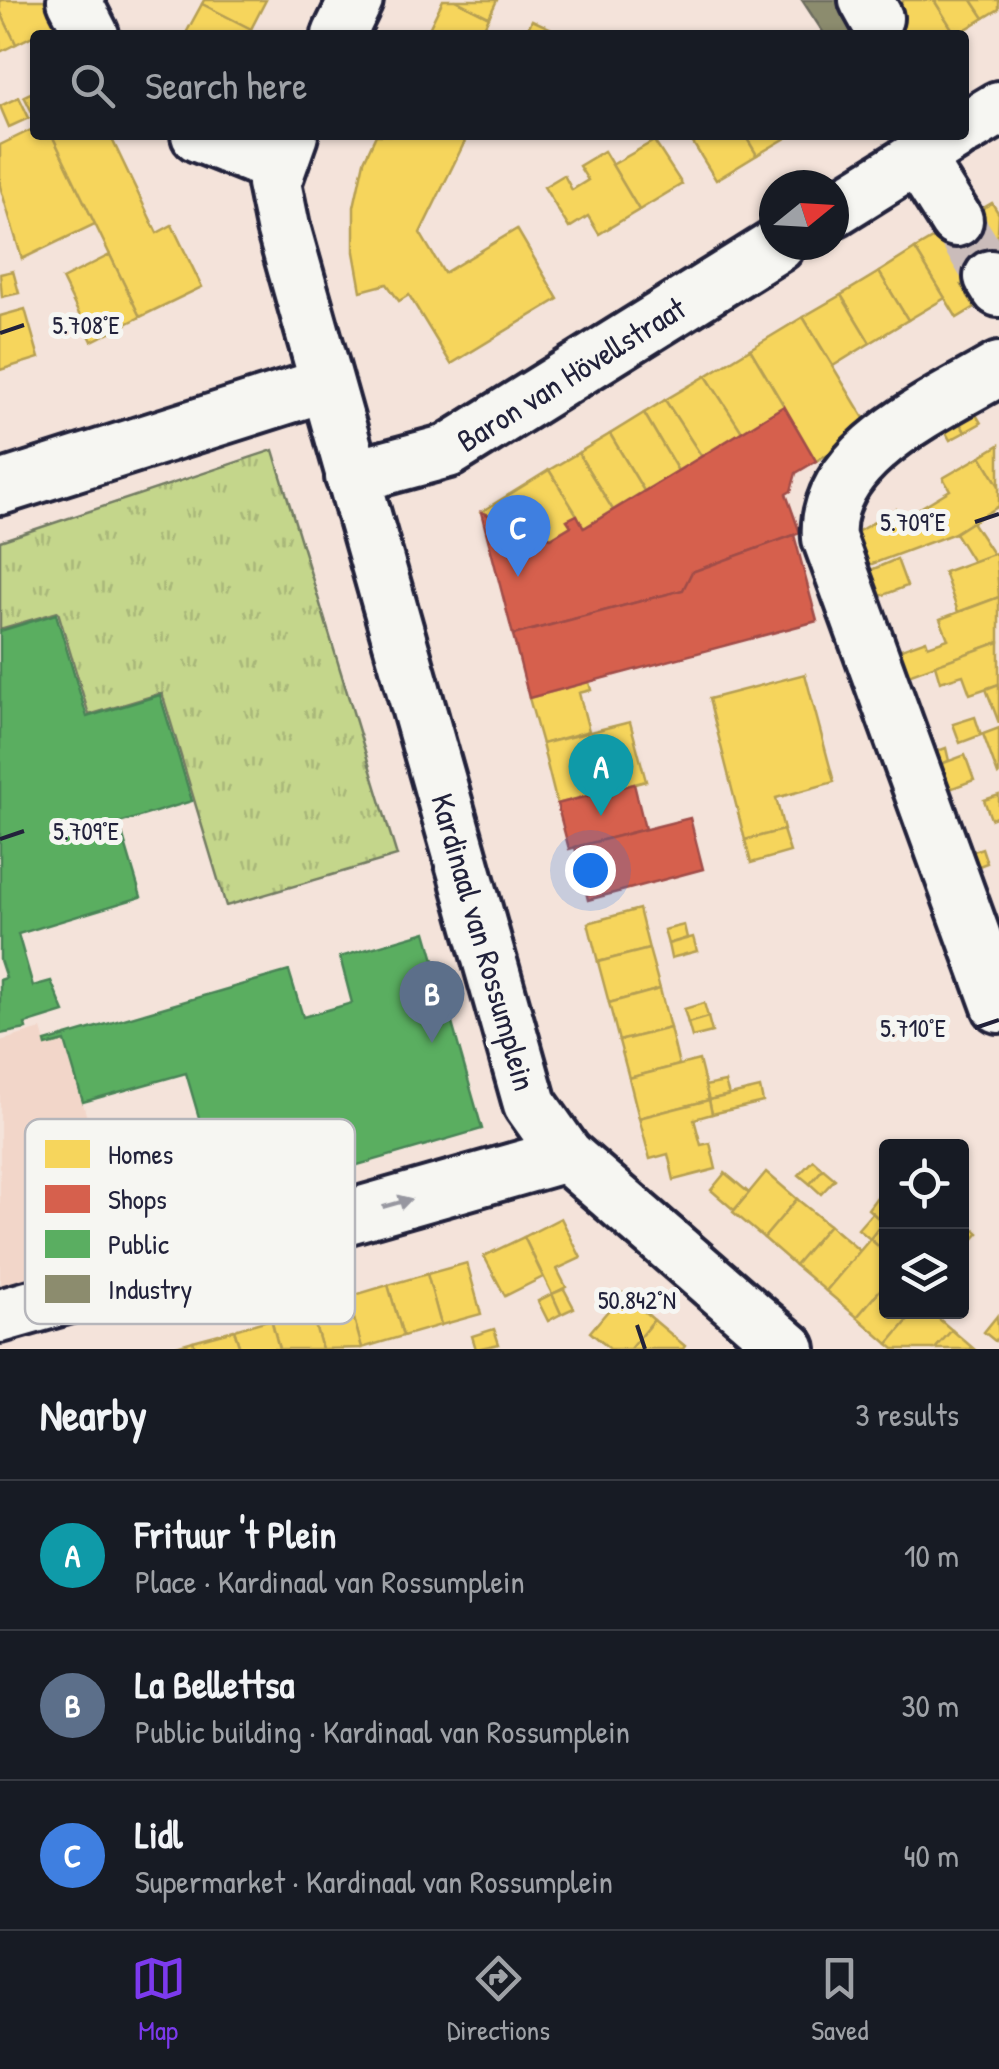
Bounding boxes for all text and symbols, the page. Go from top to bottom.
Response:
search box [30,30,969,140]
icon: search [65,58,120,113]
text: Search here [145,59,307,111]
north arrow [759,170,849,260]
street label: Baron van Hövellstraat [449,286,694,462]
text: 5.708°E [52,308,120,342]
pin: C [486,494,550,577]
text: 5.709°E [880,505,946,539]
pin: A [568,734,634,816]
street label: Kardinaal van Rossumplein [421,788,547,1096]
text: 5.709°E [53,814,119,848]
your location [565,845,616,896]
pin: B [400,960,464,1043]
text: 5.710°E [880,1011,946,1045]
legend [25,1119,355,1324]
text: Homes [108,1135,173,1173]
map controls [879,1139,969,1319]
button: locate [879,1139,969,1229]
text: Shops [108,1180,167,1218]
one-way arrow [382,1195,413,1210]
text: Public [108,1225,169,1263]
button: layers [879,1229,969,1319]
text: Industry [108,1270,193,1308]
text: 50.842°N [598,1283,676,1317]
text: Nearby [40,1386,147,1443]
text: 3 results [855,1393,959,1436]
text: Frituur 't Plein [135,1508,336,1560]
text: A [65,1534,80,1577]
text: 10 m [904,1534,959,1577]
text: Place · Kardinaal van Rossumplein [135,1560,525,1603]
text: La Bellettsa [135,1658,294,1710]
text: B [64,1684,81,1727]
text: 30 m [901,1684,959,1727]
text: Public building · Kardinaal van Rossumplein [135,1710,630,1753]
text: Lidl [135,1808,183,1860]
text: C [64,1834,81,1877]
text: 40 m [904,1834,959,1877]
text: Supermarket · Kardinaal van Rossumplein [135,1860,613,1903]
tab: Map [131,1951,186,2049]
tab: Directions [447,1951,550,2049]
tab: Saved [811,1951,868,2049]

